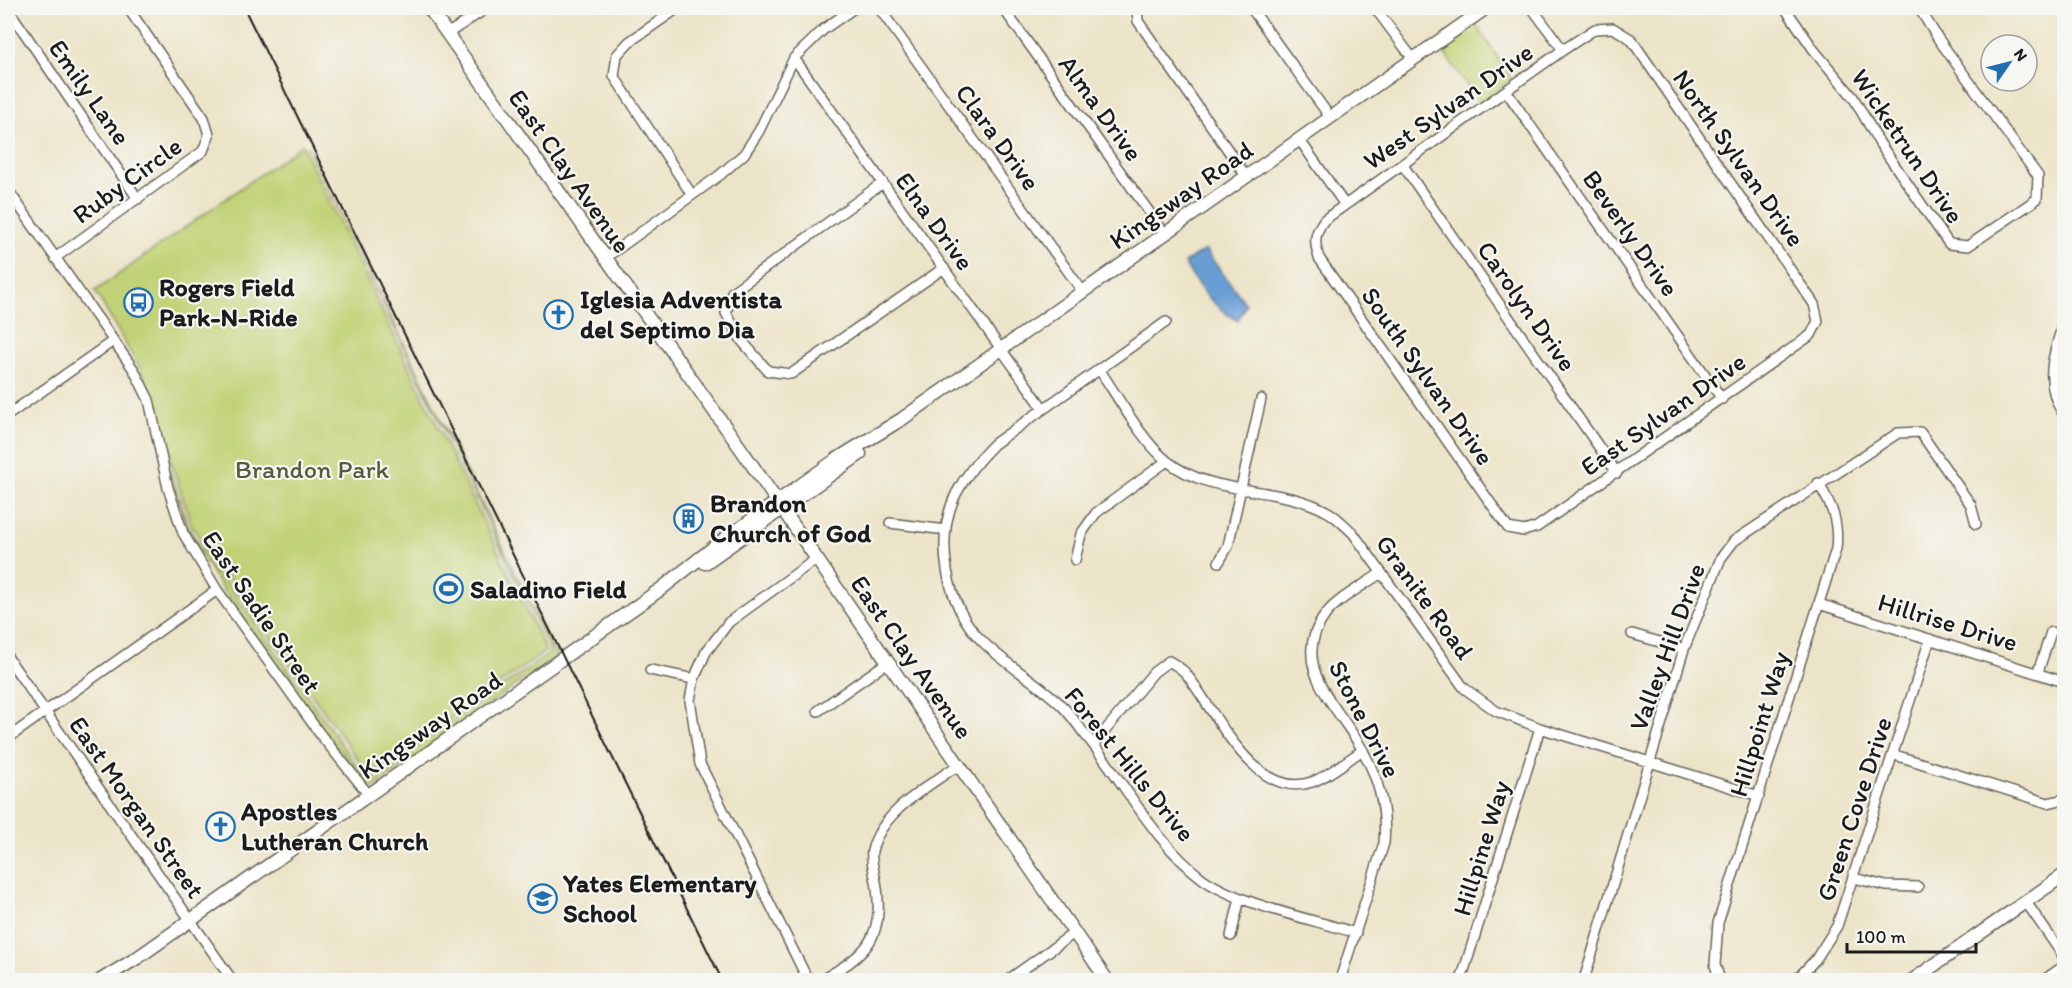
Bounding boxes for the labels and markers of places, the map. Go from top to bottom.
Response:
place label: Rogers Field Park-N-Ride [159,271,298,333]
place label: Iglesia Adventista del Septimo Dia [580,283,782,345]
bus stop icon: Rogers Field Park-N-Ride [122,286,154,318]
church icon: Iglesia Adventista del Septimo Dia [543,298,575,330]
place label: Brandon Church of God [710,487,872,549]
building icon: Brandon Church of God [673,502,705,534]
sports icon: Saladino Field [433,573,465,605]
place label: Saladino Field [470,573,628,605]
place label: Apostles Lutheran Church [240,795,429,857]
church icon: Apostles Lutheran Church [204,810,236,842]
place label: Yates Elementary School [562,867,757,929]
school or university icon: Yates Elementary School [526,882,558,914]

